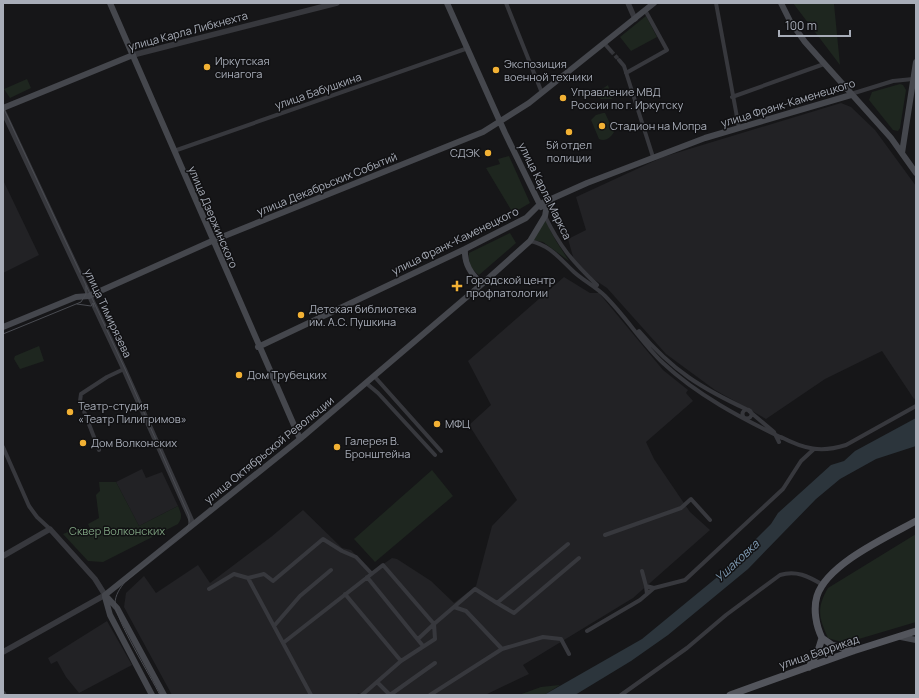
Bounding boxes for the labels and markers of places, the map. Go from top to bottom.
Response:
place label: Иркутская синагога [215,53,270,81]
place label: Экспозиция военной техники [504,56,593,84]
marker: Иркутская синагога [202,62,212,72]
marker: Экспозиция военной техники [491,65,501,75]
place label: Управление МВД России по г. Иркутску [571,84,683,112]
marker: Управление МВД России по г. Иркутску [558,93,568,103]
place label: Стадион на Мопра [610,118,707,133]
marker: Стадион на Мопра [597,121,607,131]
marker: 5й отдел полиции [564,127,574,137]
place label: 5й отдел полиции [546,137,592,165]
place label: СДЭК [450,145,480,160]
marker: СДЭК [483,148,493,158]
place label: Городской центр профпатологии [466,272,556,300]
marker: Городской центр профпатологии [451,280,463,292]
place label: Детская библиотека им. А.С. Пушкина [309,301,416,329]
marker: Детская библиотека им. А.С. Пушкина [296,310,306,320]
place label: Дом Трубецких [247,367,327,382]
marker: Дом Трубецких [234,370,244,380]
place label: Театр-студия «Театр Пилигримов» [78,398,187,426]
marker: Театр-студия «Театр Пилигримов» [65,407,75,417]
place label: МФЦ [445,416,470,431]
marker: МФЦ [432,419,442,429]
place label: Галерея В. Бронштейна [345,433,410,461]
place label: Дом Волконских [91,435,177,450]
marker: Дом Волконских [78,438,88,448]
marker: Галерея В. Бронштейна [332,442,342,452]

